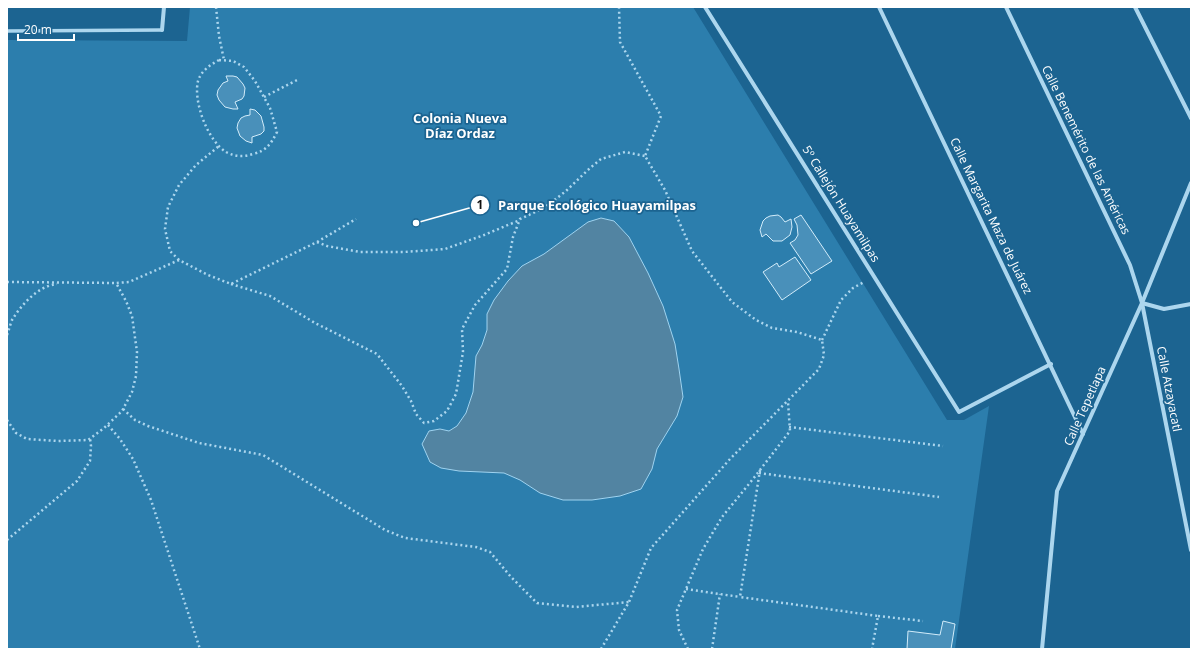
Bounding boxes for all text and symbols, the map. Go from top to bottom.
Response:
scale bar [18,16,74,42]
text: 20 m [24,21,52,38]
street label: Calle Benemérito de las Américas [1038,62,1135,238]
district label: Colonia Nueva Díaz Ordaz [413,109,507,142]
street label: Calle Margarita Maza de Juárez [946,135,1037,297]
street label: 5º Callejón Huayamilpas [799,142,884,266]
callout: Parque Ecológico Huayamilpas [470,193,704,218]
text: 1 [477,196,483,213]
text: Parque Ecológico Huayamilpas [498,196,696,214]
street label: Calle Atzayacatl [1153,345,1186,433]
street label: Calle Tepetlapa [1059,363,1110,448]

